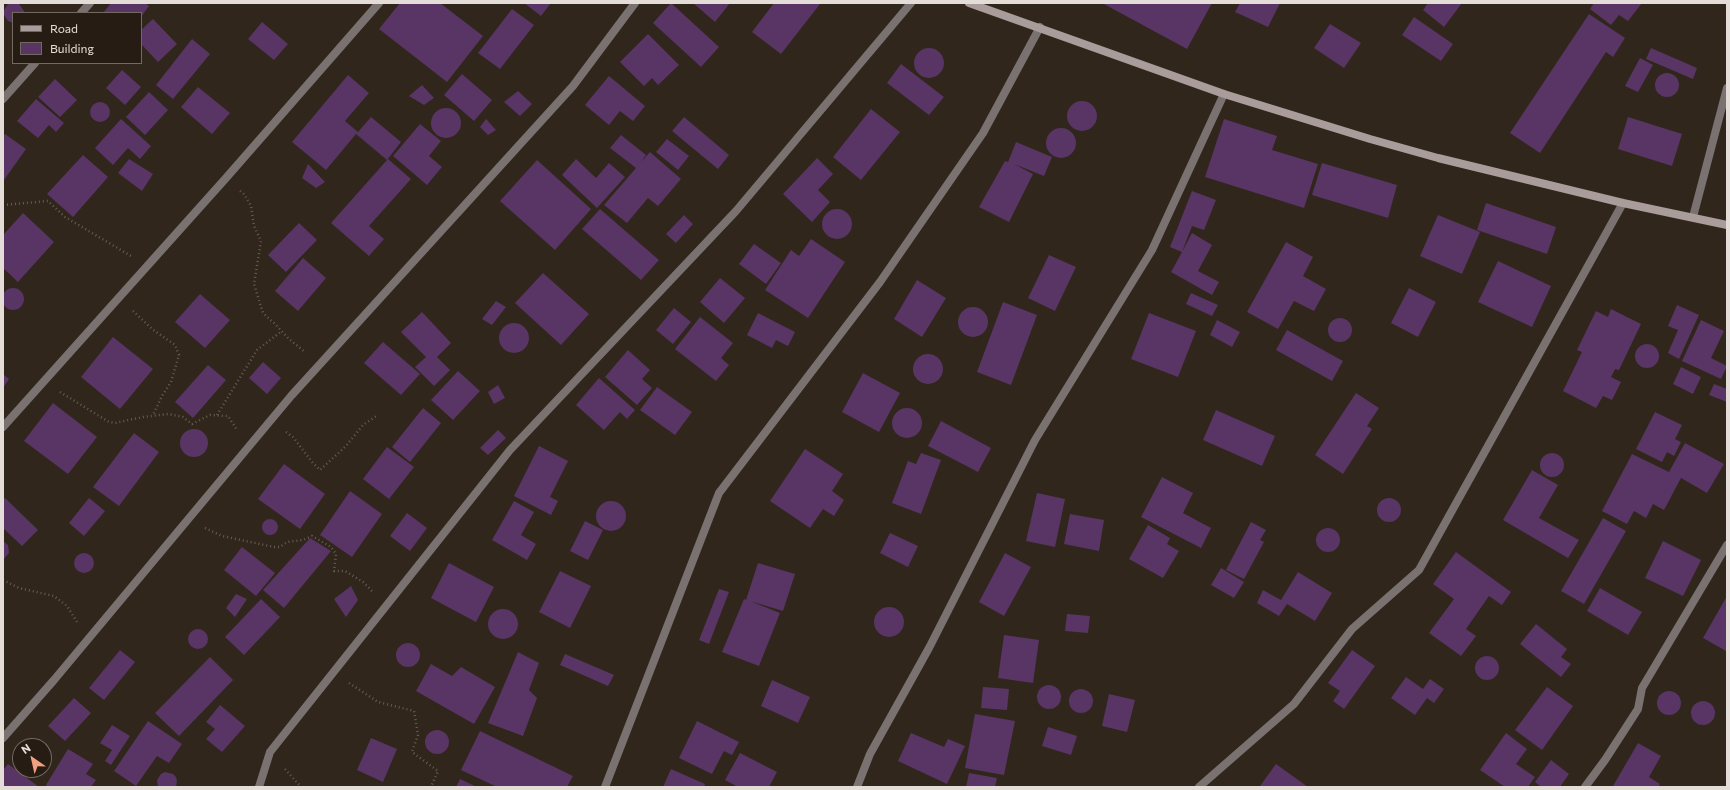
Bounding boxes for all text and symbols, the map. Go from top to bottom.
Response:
legend [12,12,142,64]
text: Road [50,21,78,35]
text: Building [50,41,94,55]
north arrow [12,738,52,778]
text: N [19,741,33,756]

